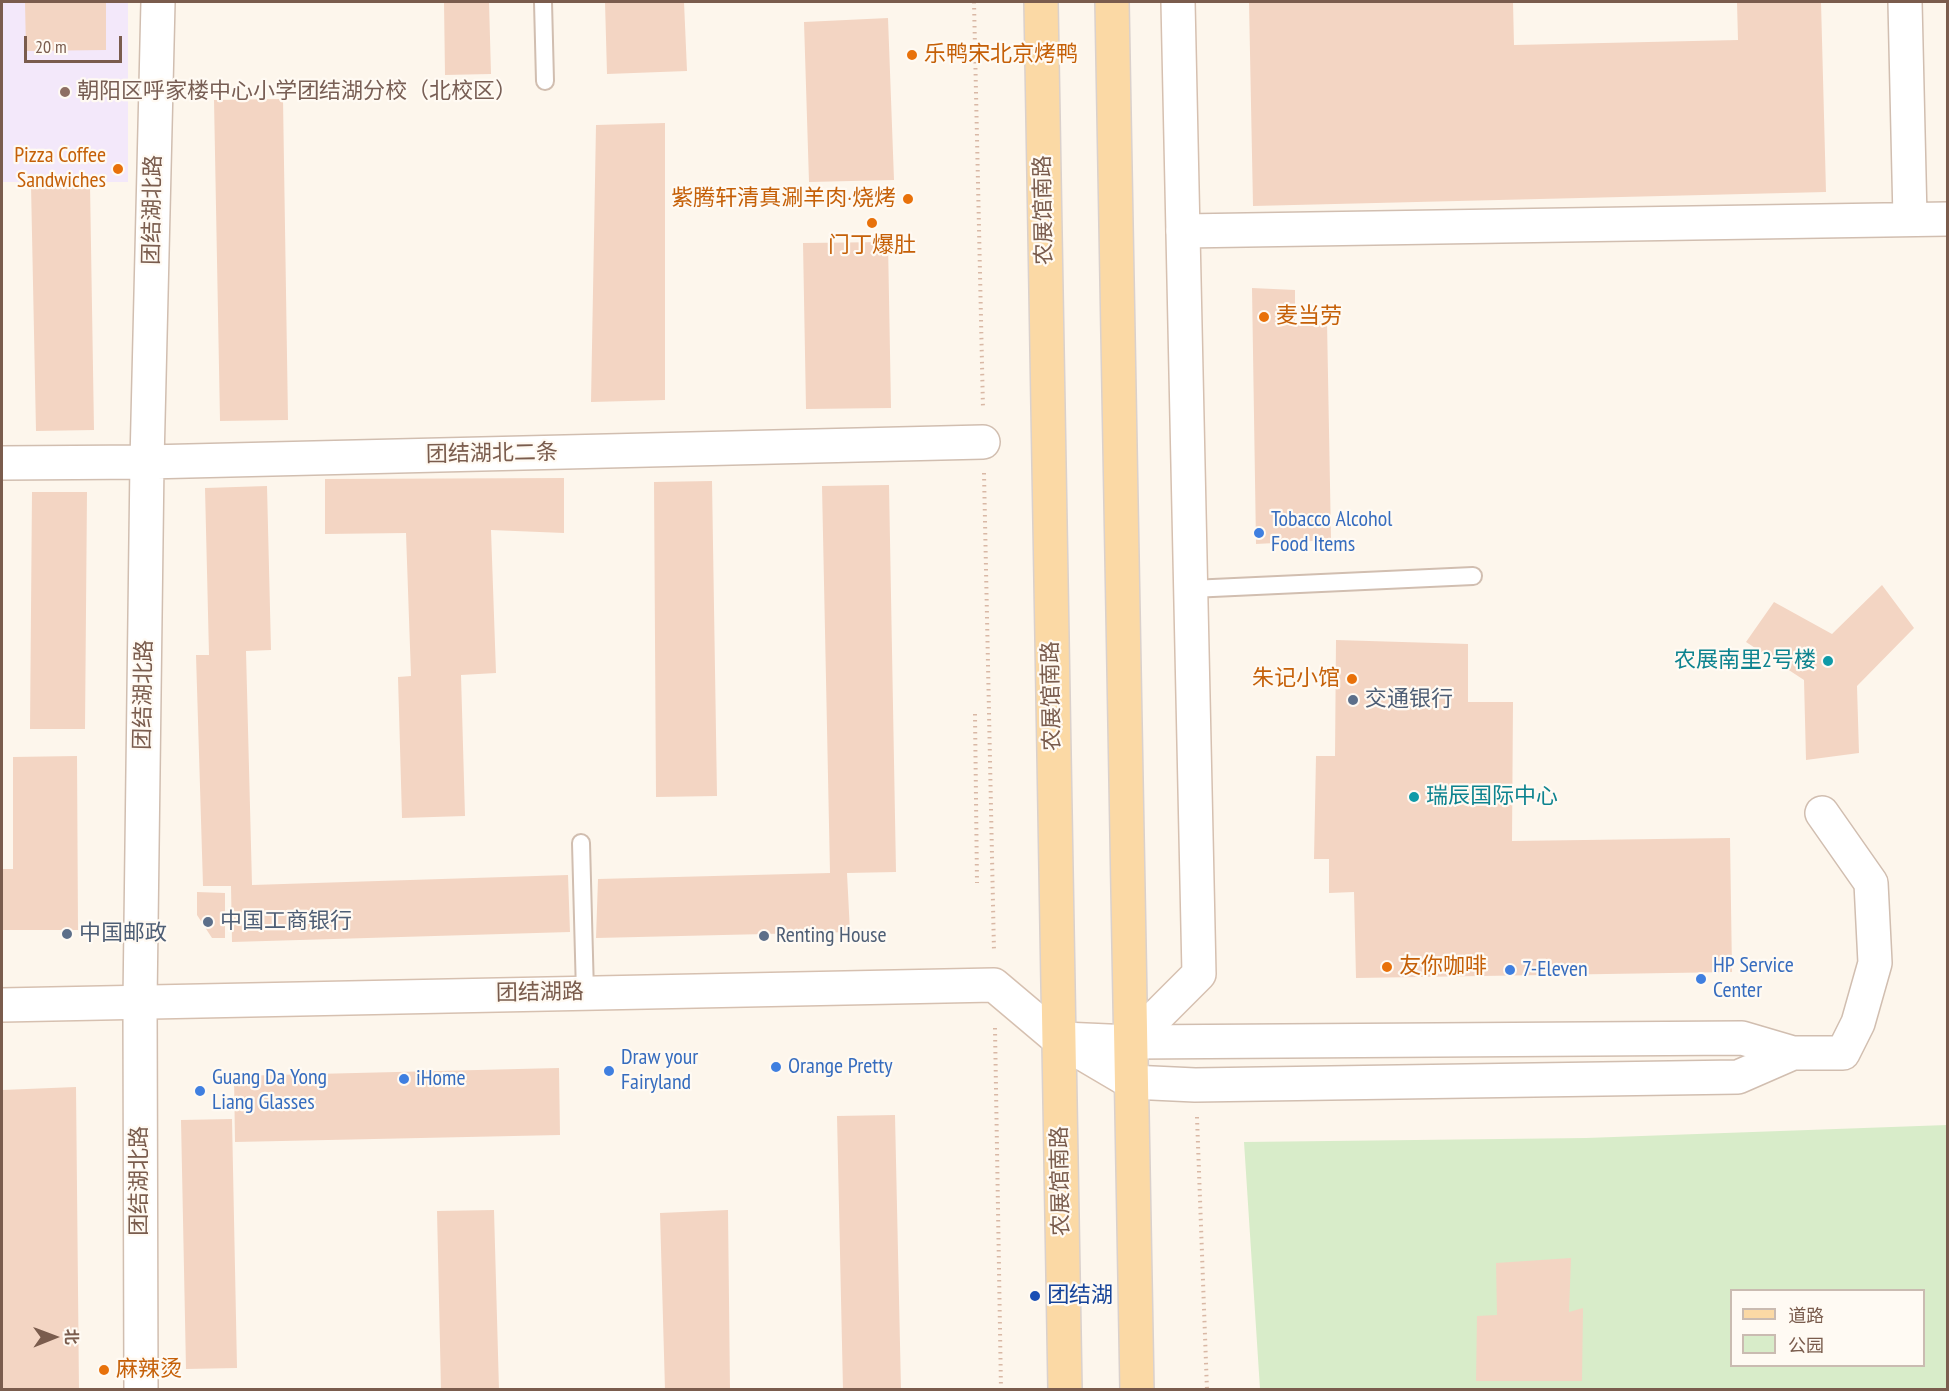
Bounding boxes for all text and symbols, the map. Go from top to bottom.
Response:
scale bar [27,24,124,62]
text: 20 m [35,35,67,58]
place label: 乐鸭宋北京烤鸭 [924,42,1078,68]
marker: 乐鸭宋北京烤鸭 [905,48,919,62]
place label: 朝阳区呼家楼中心小学团结湖分校（北校区） [77,79,517,105]
marker: 朝阳区呼家楼中心小学团结湖分校（北校区） [58,85,72,99]
place label: Pizza Coffee Sandwiches [14,143,106,194]
street label: 团结湖北路 [139,155,167,265]
street label: 农展馆南路 [1030,155,1058,265]
marker: Pizza Coffee Sandwiches [111,162,125,176]
place label: 紫腾轩清真涮羊肉·烧烤 [671,186,896,212]
marker: 紫腾轩清真涮羊肉·烧烤 [901,192,915,206]
marker: 门丁爆肚 [865,216,879,230]
place label: 门丁爆肚 [828,233,916,259]
place label: 麦当劳 [1276,304,1342,330]
marker: 麦当劳 [1257,310,1271,324]
street label: 团结湖北二条 [426,440,558,468]
place label: Tobacco Alcohol Food Items [1271,507,1392,558]
marker: Tobacco Alcohol Food Items [1252,526,1266,540]
street label: 团结湖北路 [130,640,158,750]
street label: 农展馆南路 [1038,641,1066,751]
place label: 农展南里2号楼 [1674,648,1816,674]
marker: 农展南里2号楼 [1821,654,1835,668]
place label: 朱记小馆 [1252,666,1340,692]
marker: 朱记小馆 [1345,672,1359,686]
place label: 交通银行 [1365,687,1453,713]
marker: 交通银行 [1346,693,1360,707]
place label: 瑞辰国际中心 [1426,784,1558,810]
marker: 瑞辰国际中心 [1407,790,1421,804]
place label: 中国工商银行 [220,909,352,935]
marker: 中国工商银行 [201,915,215,929]
place label: 中国邮政 [79,921,167,947]
place label: Renting House [776,923,886,949]
marker: 中国邮政 [60,927,74,941]
marker: Renting House [757,929,771,943]
place label: HP Service Center [1713,953,1794,1004]
place label: 友你咖啡 [1399,954,1487,980]
place label: 7-Eleven [1522,957,1588,983]
marker: 友你咖啡 [1380,960,1394,974]
marker: 7-Eleven [1503,963,1517,977]
marker: HP Service Center [1694,972,1708,986]
street label: 团结湖路 [496,979,584,1007]
place label: Draw your Fairyland [621,1045,698,1096]
place label: Orange Pretty [788,1054,892,1080]
marker: Orange Pretty [769,1060,783,1074]
marker: Draw your Fairyland [602,1064,616,1078]
place label: Guang Da Yong Liang Glasses [212,1065,327,1116]
place label: iHome [416,1066,465,1092]
marker: iHome [397,1072,411,1086]
marker: Guang Da Yong Liang Glasses [193,1084,207,1098]
street label: 团结湖北路 [127,1126,153,1236]
street label: 农展馆南路 [1047,1126,1075,1236]
place label: 团结湖 [1047,1283,1113,1309]
marker: 团结湖 [1028,1289,1042,1303]
legend [1730,1289,1925,1367]
text: 道路 [1788,1304,1824,1327]
north arrow [24,1307,84,1367]
text: 北 [62,1328,82,1345]
text: 公园 [1788,1334,1824,1357]
place label: 麻辣烫 [116,1357,182,1383]
marker: 麻辣烫 [97,1363,111,1377]

